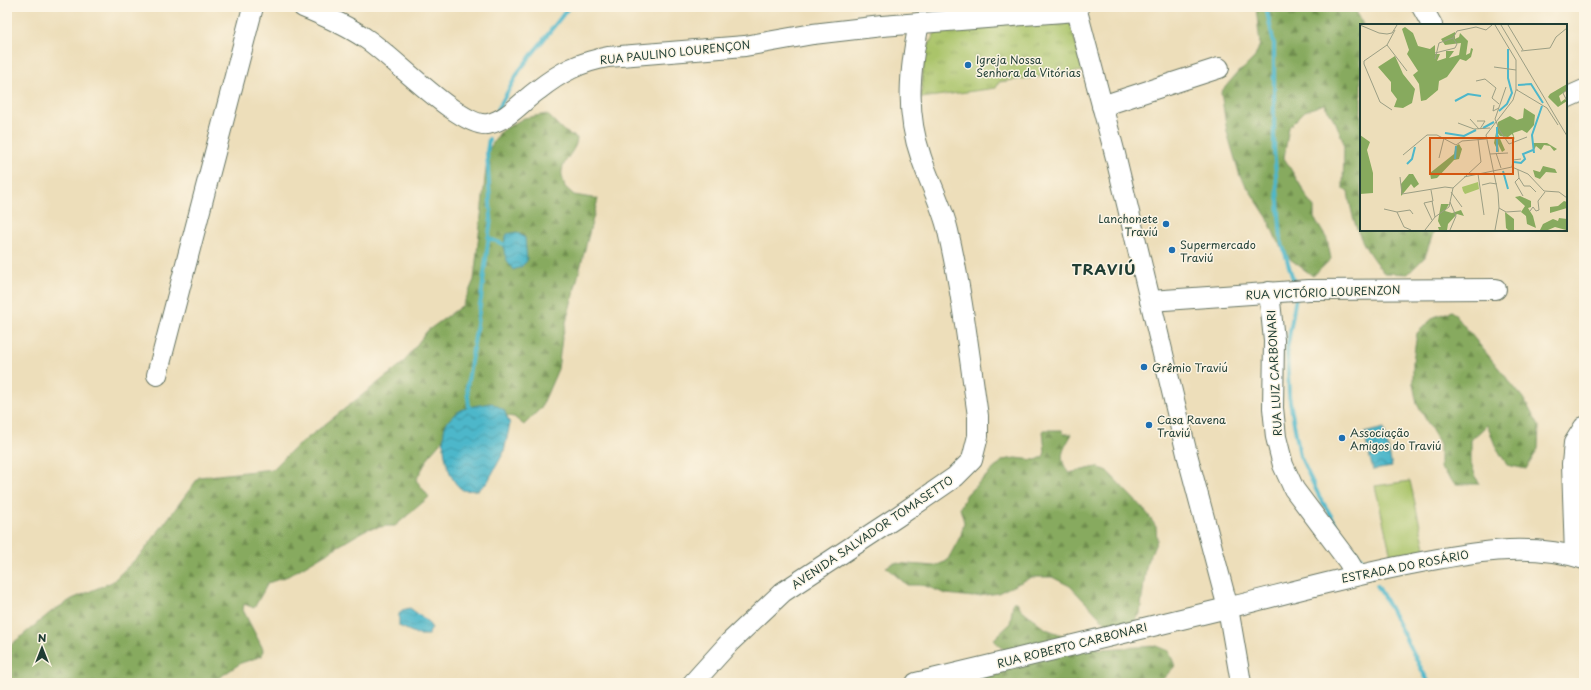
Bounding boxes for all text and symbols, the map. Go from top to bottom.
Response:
inset map [1360,24,1567,231]
street label: RUA PAULINO LOURENÇON [599,36,751,68]
place label: Igreja Nossa Senhora da Vitórias [976,51,1081,81]
marker: Igreja Nossa Senhora da Vitórias [963,60,973,70]
place label: Lanchonete Traviú [1098,210,1158,240]
marker: Lanchonete Traviú [1161,219,1171,229]
place label: Supermercado Traviú [1180,236,1256,266]
marker: Supermercado Traviú [1167,245,1177,255]
district label: TRAVIÚ [1071,257,1137,280]
street label: RUA VICTÓRIO LOURENZON [1245,281,1401,303]
street label: RUA LUIZ CARBONARI [1262,309,1286,437]
place label: Grêmio Traviú [1152,359,1228,376]
marker: Grêmio Traviú [1139,362,1149,372]
place label: Casa Ravena Traviú [1157,411,1226,441]
marker: Casa Ravena Traviú [1144,420,1154,430]
place label: Associação Amigos do Traviú [1350,424,1441,454]
marker: Associação Amigos do Traviú [1337,433,1347,443]
street label: AVENIDA SALVADOR TOMASETTO [788,471,956,593]
street label: ESTRADA DO ROSÁRIO [1340,545,1470,587]
street label: RUA ROBERTO CARBONARI [995,618,1149,672]
north arrow [22,628,62,668]
text: N [38,629,47,646]

